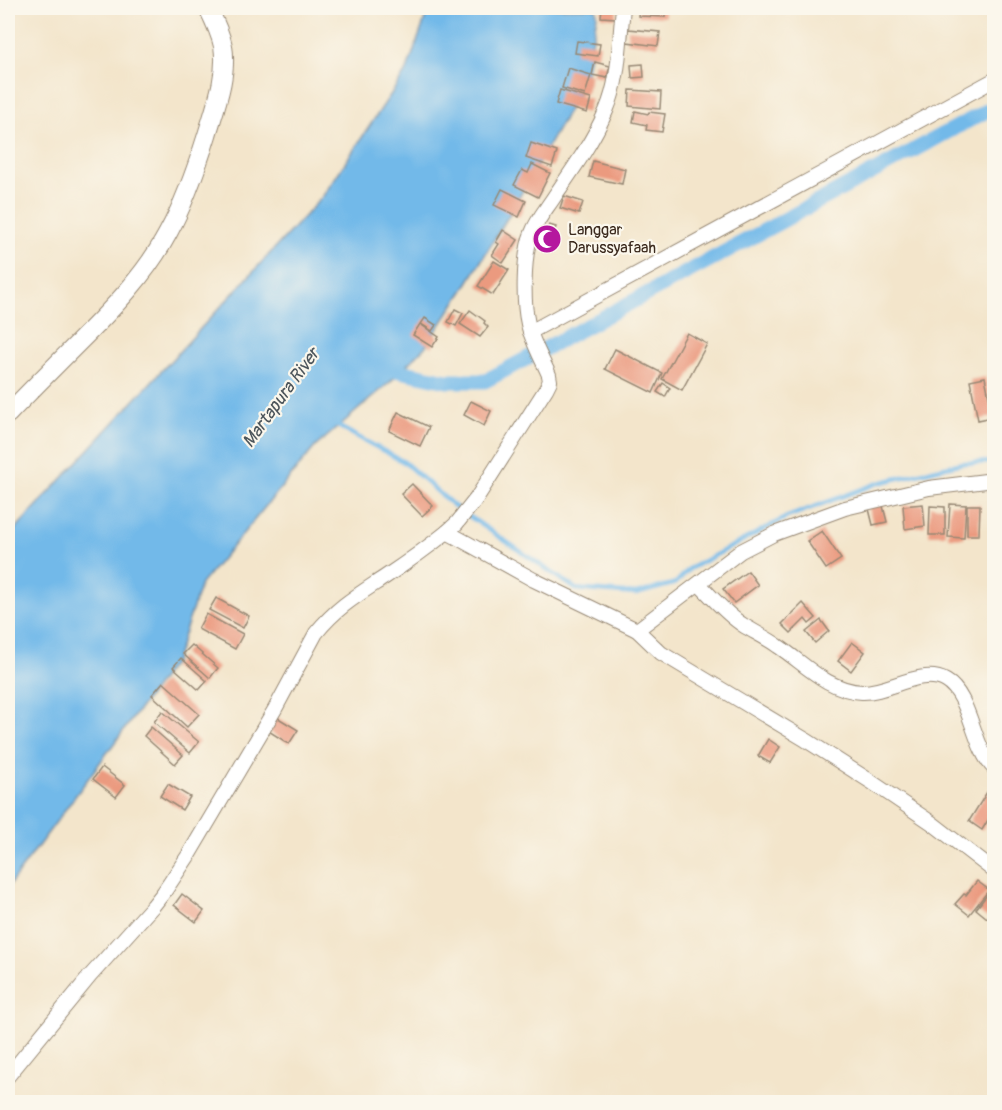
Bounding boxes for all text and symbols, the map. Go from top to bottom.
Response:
place label: Langgar Darussyafaah [568,220,656,258]
mosque icon: Langgar Darussyafaah [531,223,563,255]
water label: Martapura River [237,342,326,452]

